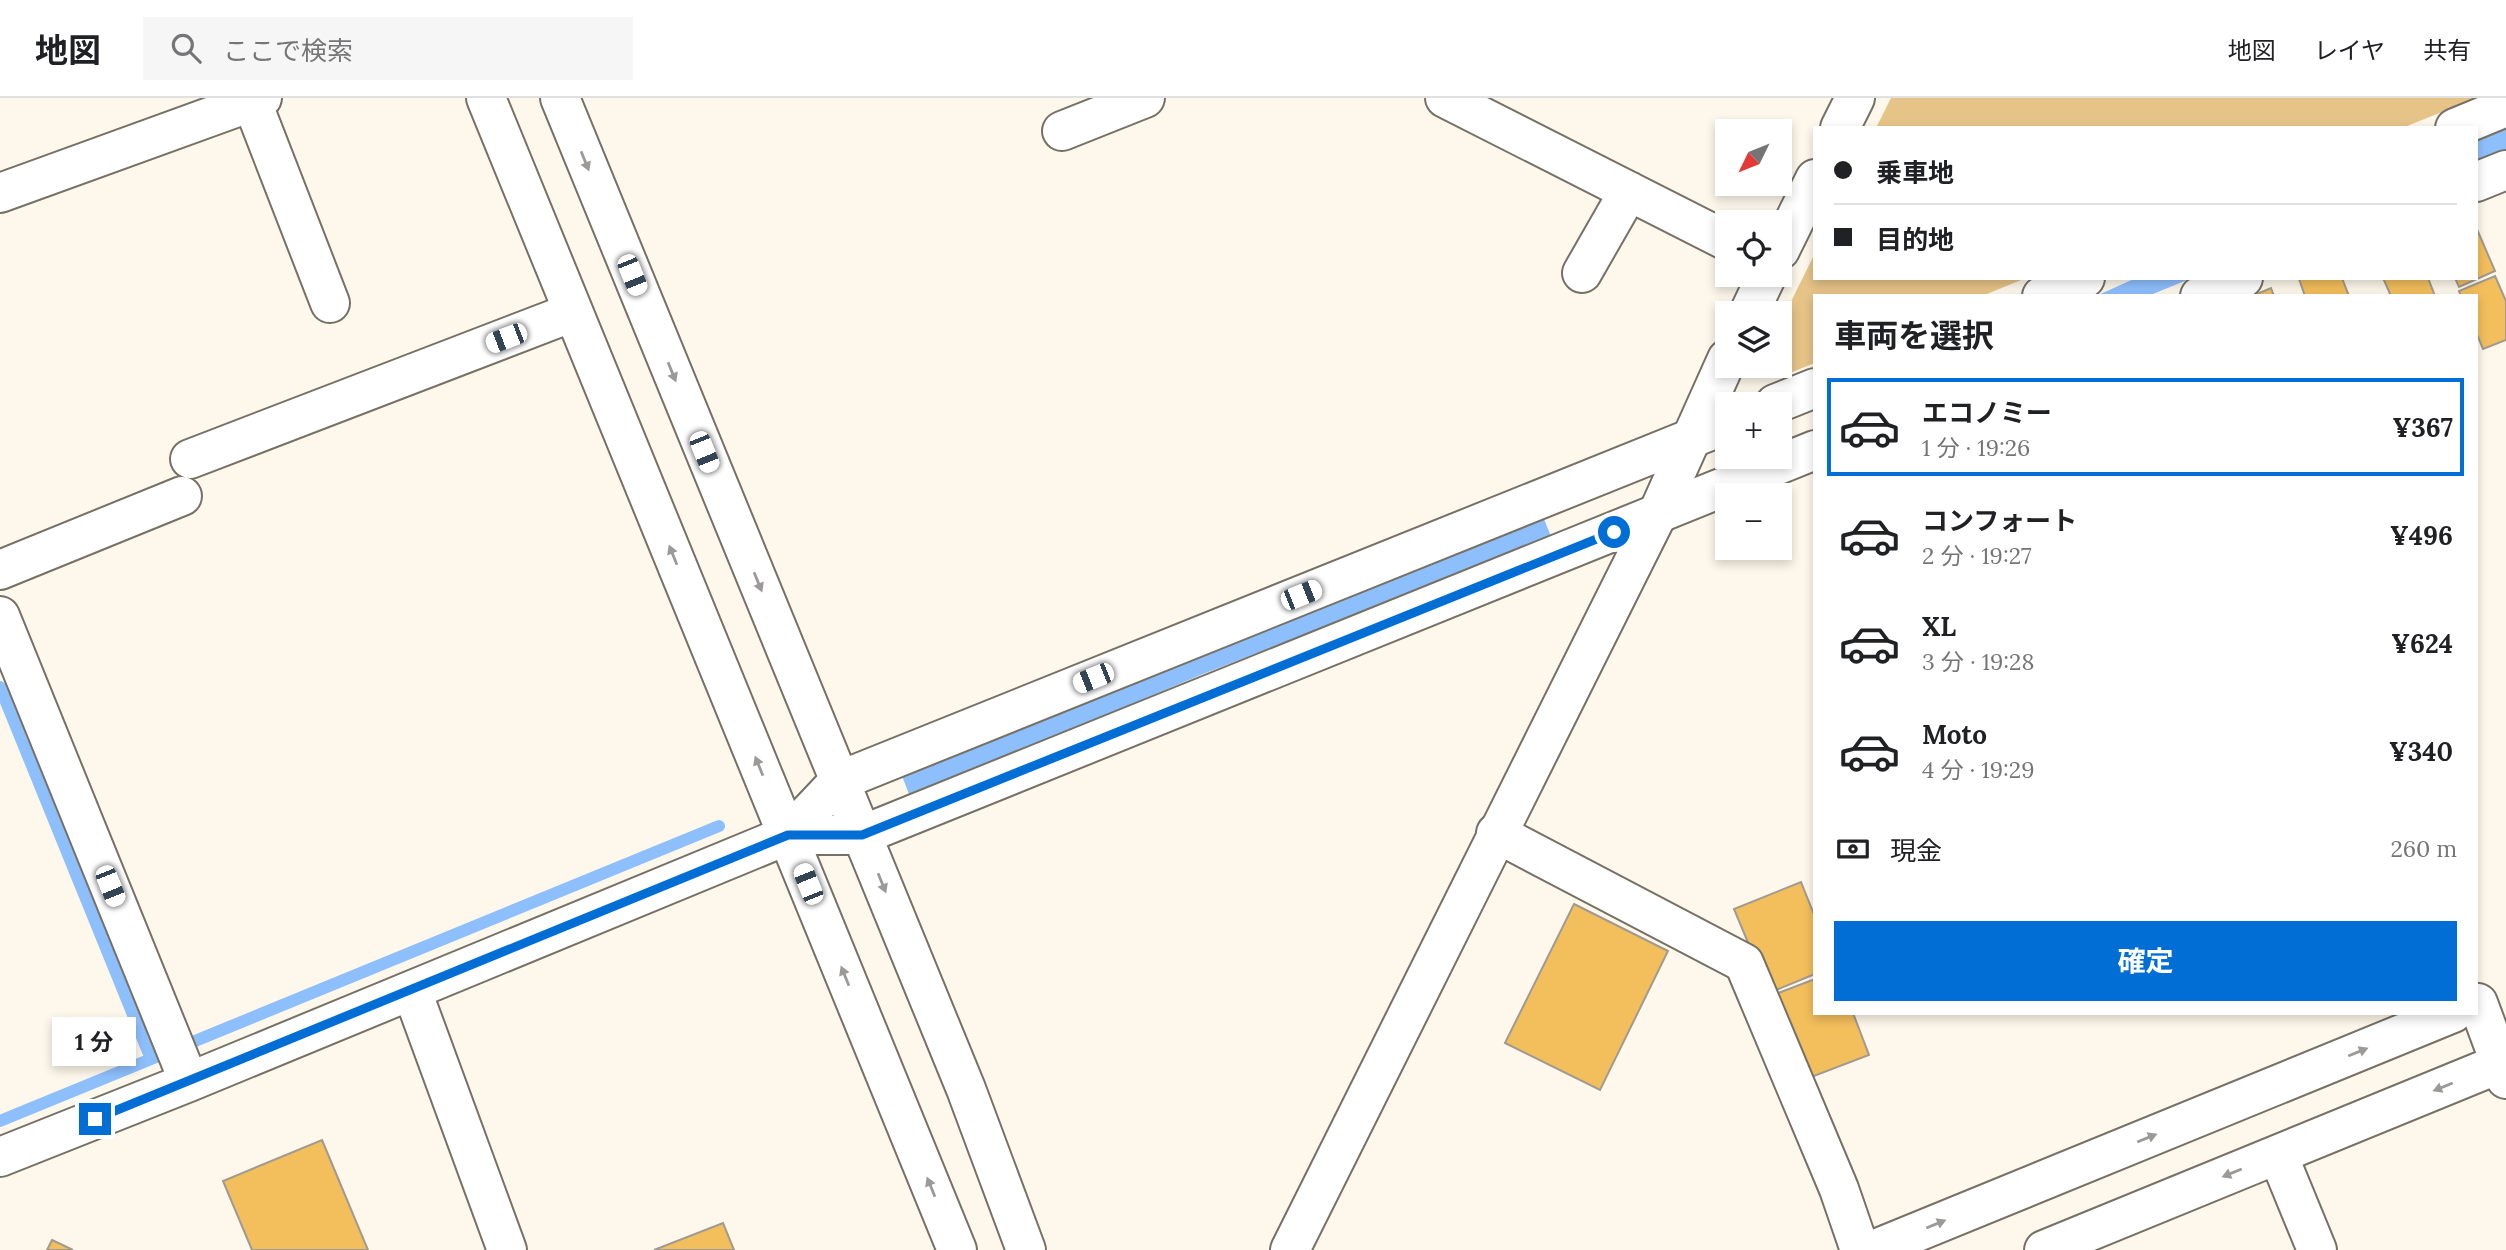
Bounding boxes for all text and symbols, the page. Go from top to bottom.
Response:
search box [143,17,633,80]
text: 地図 [35,29,101,71]
icon: search [167,29,205,67]
text: ここで検索 [223,34,353,67]
text: 地図 [2228,35,2276,66]
text: レイヤ [2314,35,2385,66]
text: 共有 [2423,35,2471,66]
north arrow [1715,119,1792,196]
map controls [1715,119,1792,560]
one-way arrow [580,151,591,172]
text: 乗車地 [1876,156,1954,189]
button: locate [1715,210,1792,287]
text: 目的地 [1876,223,1954,256]
car [615,252,650,298]
button: layers [1715,301,1792,378]
text: 車両を選択 [1834,315,1994,356]
car [483,321,530,355]
one-way arrow [666,361,677,382]
button: + [1715,392,1792,469]
icon: car [1838,396,1901,459]
text: エコノミー [1922,396,2052,429]
text: ¥367 [2393,411,2453,444]
car [687,429,722,475]
text: 1 分 · 19:26 [1922,433,2030,462]
button: − [1715,483,1792,560]
icon: car [1838,504,1901,567]
text: コンフォート [1922,504,2077,537]
route start [1598,516,1630,548]
text: ¥496 [2390,519,2453,552]
text: 2 分 · 19:27 [1922,541,2032,570]
one-way arrow [667,545,678,566]
one-way arrow [752,572,763,593]
car [1278,577,1325,613]
text: XL [1922,610,1956,643]
icon: car [1838,612,1901,675]
text: ¥624 [2391,627,2453,660]
text: 3 分 · 19:28 [1922,647,2034,676]
car [1070,660,1117,696]
text: Moto [1922,718,1987,751]
icon: car [1838,720,1901,783]
text: ¥340 [2389,735,2453,768]
one-way arrow [754,755,765,776]
text: 4 分 · 19:29 [1922,755,2034,784]
icon: cash [1834,830,1872,868]
text: 現金 [1890,834,1942,867]
text: 260 m [2390,834,2457,863]
car [791,861,826,907]
car [93,863,128,909]
one-way arrow [876,873,887,894]
button: 確定 [1834,921,2457,1001]
one-way arrow [840,966,851,987]
callout: 1 分 [53,1018,137,1066]
text: 1 分 [75,1027,113,1056]
one-way arrow [2347,1047,2368,1058]
one-way arrow [2432,1082,2453,1093]
route end [79,1103,111,1135]
one-way arrow [2137,1133,2158,1144]
one-way arrow [2222,1168,2243,1179]
one-way arrow [926,1176,937,1197]
one-way arrow [1926,1219,1947,1230]

